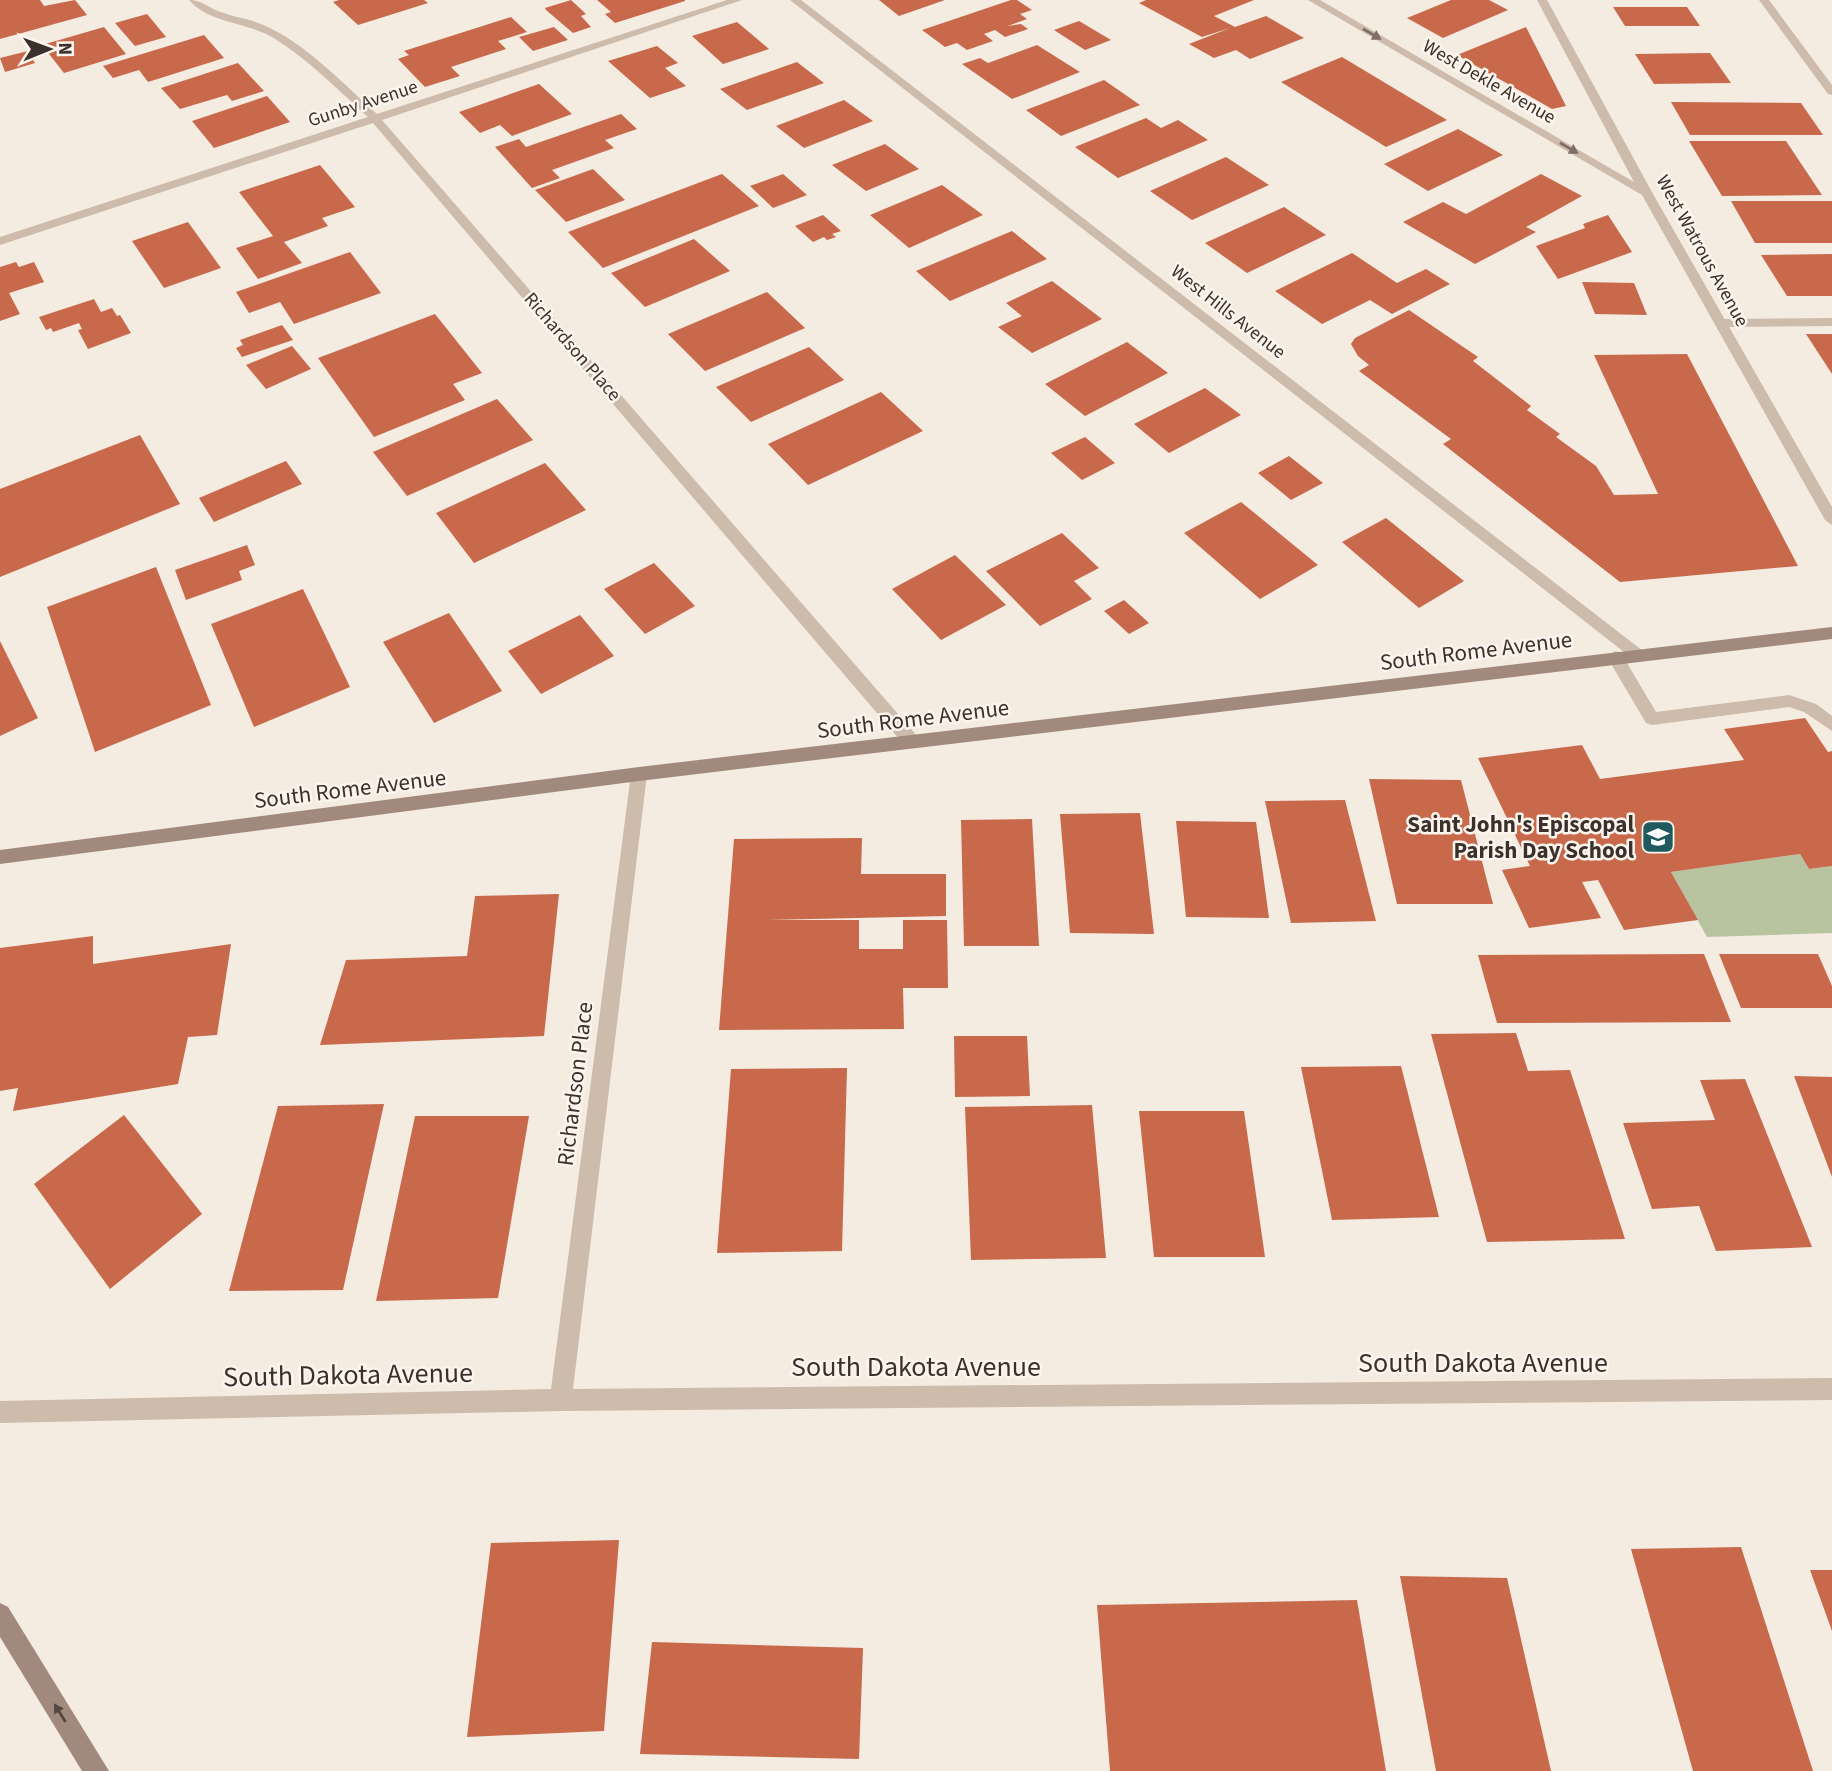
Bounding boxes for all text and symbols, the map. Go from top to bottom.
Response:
north arrow [14,14,84,84]
one-way arrow [1363,28,1382,40]
street label: West Dekle Avenue [1418,33,1560,131]
text: N [51,42,78,55]
street label: Gunby Avenue [305,74,421,134]
one-way arrow [1560,142,1579,154]
street label: West Watrous Avenue [1649,170,1755,332]
street label: West Hills Avenue [1165,259,1291,365]
street label: Richardson Place [517,287,627,407]
street label: South Rome Avenue [1378,623,1574,679]
street label: South Rome Avenue [815,691,1011,747]
street label: South Rome Avenue [252,761,448,817]
place label: Saint John's Episcopal Parish Day School [1407,808,1634,867]
school or university icon: Saint John's Episcopal Parish Day School [1639,818,1677,856]
street label: Richardson Place [549,1000,601,1168]
street label: South Dakota Avenue [1358,1343,1608,1383]
street label: South Dakota Avenue [791,1347,1041,1387]
street label: South Dakota Avenue [223,1353,473,1397]
one-way arrow [54,1703,67,1722]

